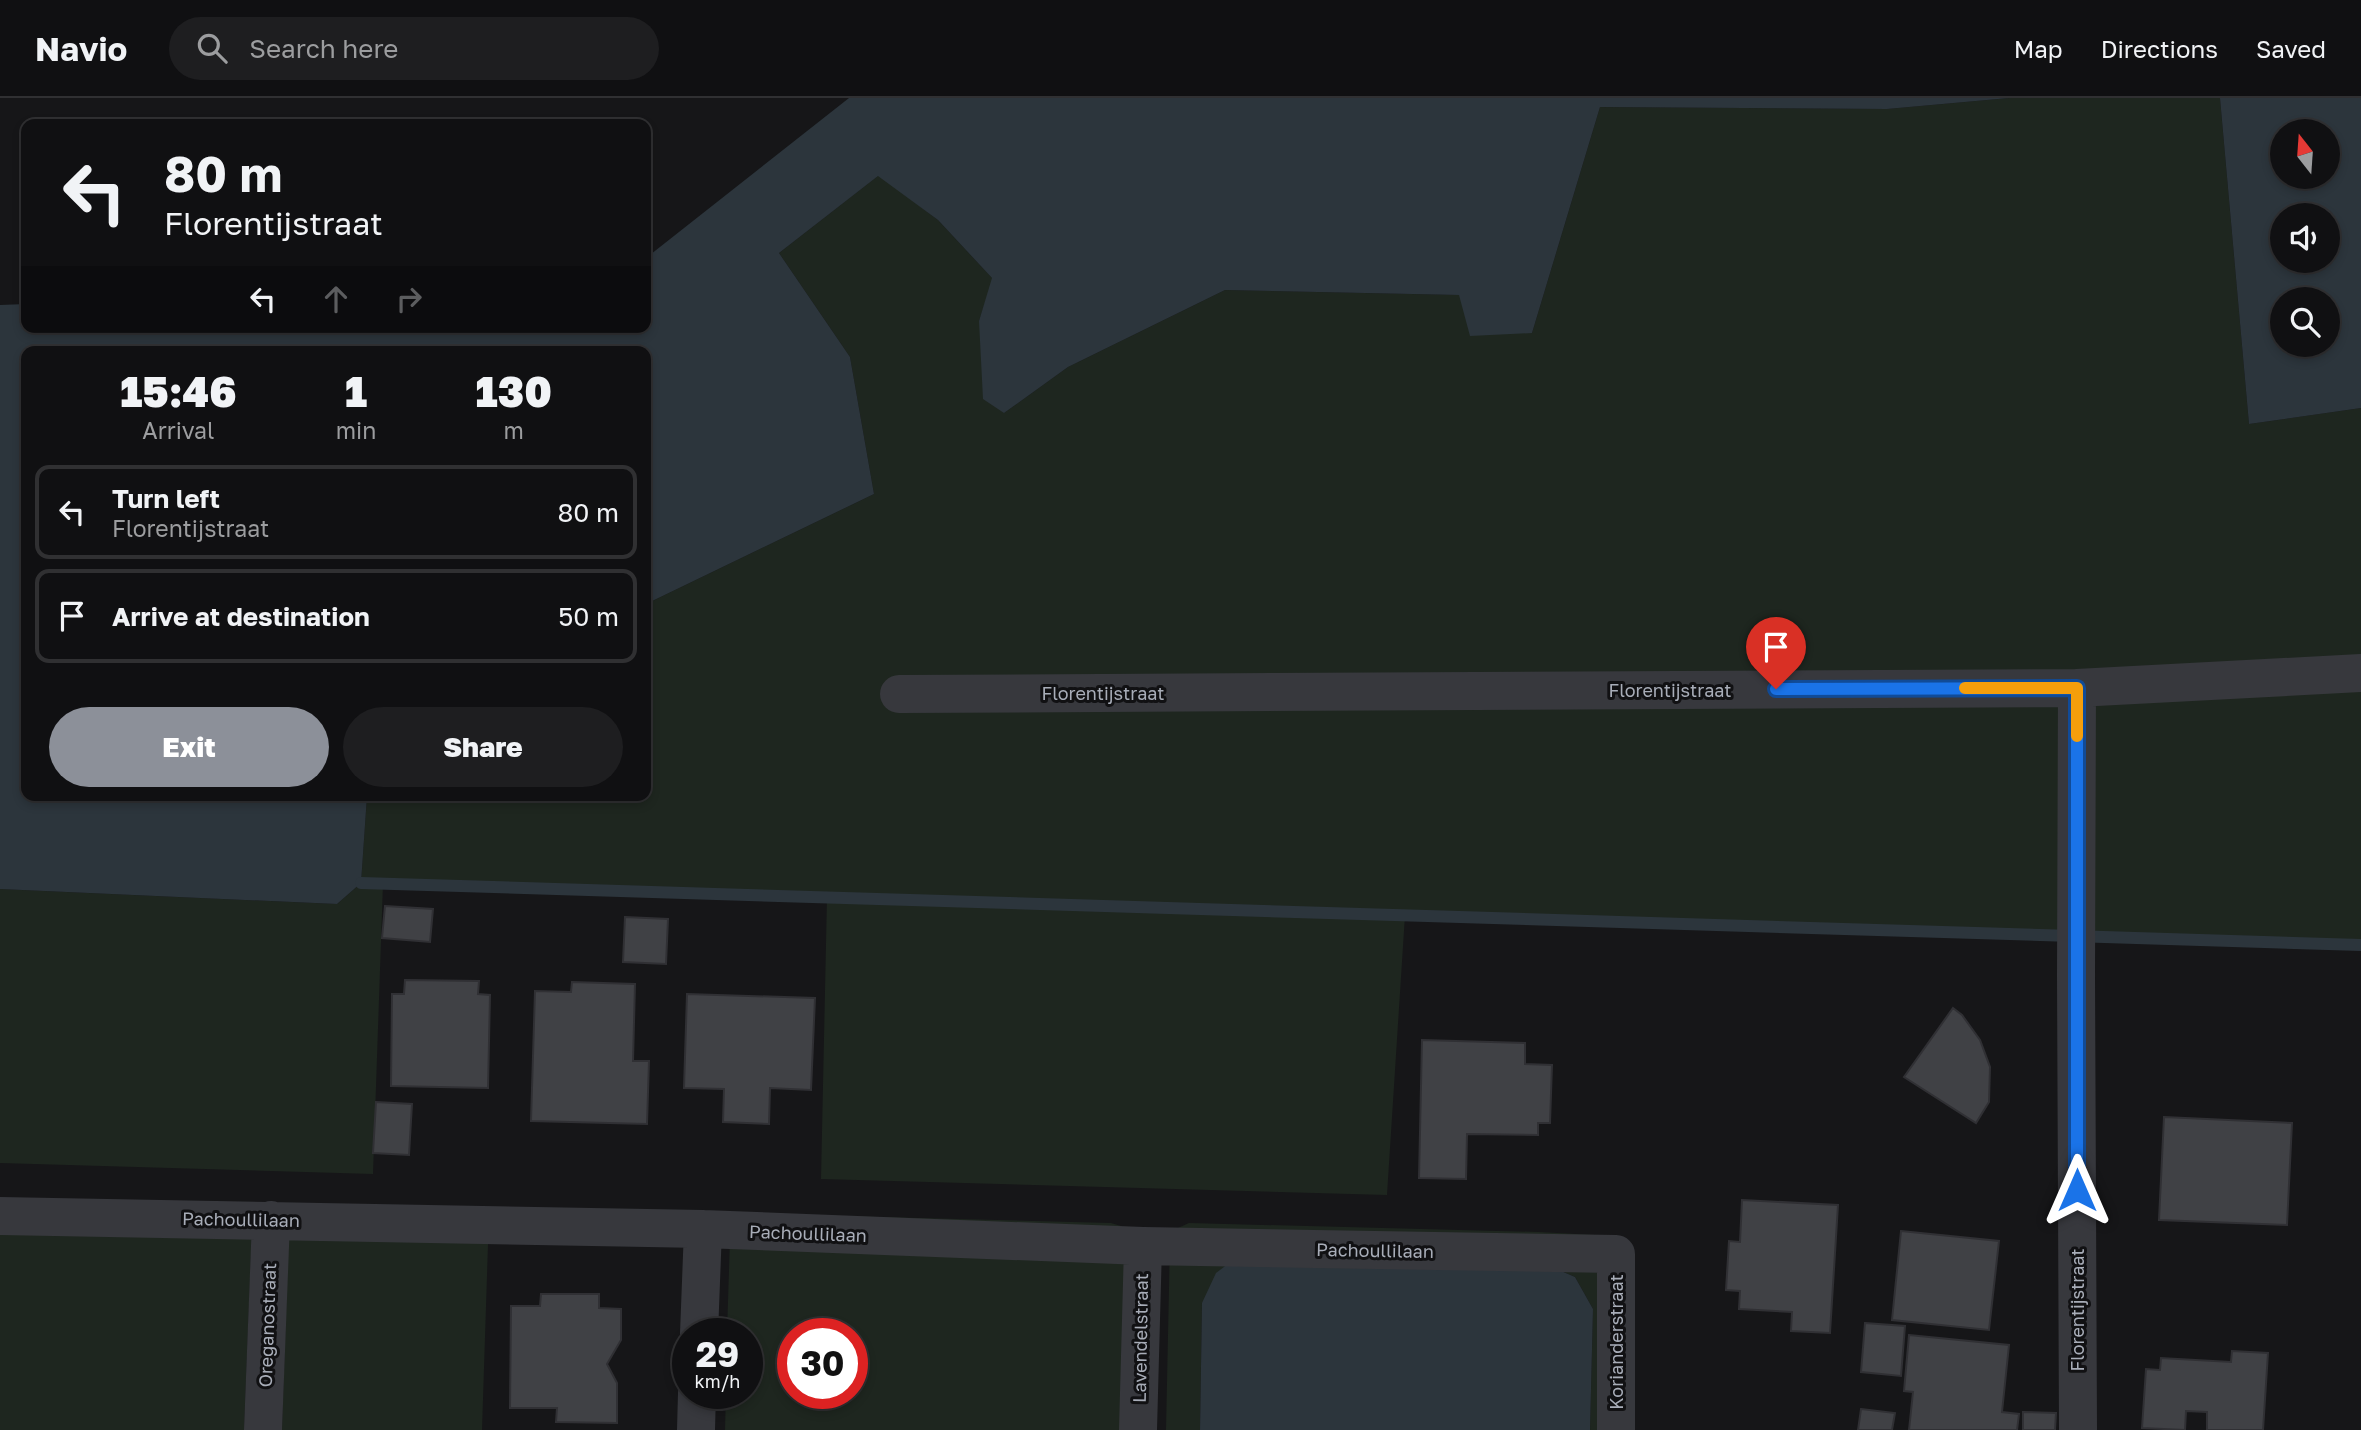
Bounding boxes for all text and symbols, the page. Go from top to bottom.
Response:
search box [169,17,659,80]
text: Navio [35,29,127,68]
icon: search [193,29,231,67]
text: Search here [249,33,398,64]
text: Map [2014,34,2063,63]
text: Directions [2101,34,2218,63]
text: Saved [2256,34,2326,63]
north arrow [2270,119,2340,189]
map controls [2270,119,2340,357]
text: 80 m [164,144,282,203]
icon: left [49,147,140,238]
button: sound [2270,203,2340,273]
text: Florentijstraat [164,204,383,242]
icon: left [244,280,282,318]
icon: ahead [317,280,355,318]
icon: right [390,280,428,318]
button: search [2270,287,2340,357]
text: 15:46 [120,366,237,416]
text: 1 [345,366,367,416]
text: 130 [476,366,552,416]
text: Arrival [142,416,214,444]
text: min [336,416,376,444]
text: m [504,416,524,444]
text: Turn left [112,483,220,514]
icon: left [53,493,91,531]
text: 80 m [558,497,619,528]
text: Florentijstraat [112,514,269,542]
icon: arrive [53,597,91,635]
text: Arrive at destination [112,601,370,632]
text: 50 m [558,601,619,632]
pin [1746,617,1806,689]
icon: arrive [1757,628,1795,666]
street label: Florentijstraat [1608,679,1732,701]
street label: Florentijstraat [1041,682,1165,704]
button: Exit [49,707,329,787]
button: Share [343,707,623,787]
position arrow [2040,1153,2114,1227]
street label: Pachoullilaan [182,1207,300,1231]
street label: Pachoullilaan [749,1220,867,1246]
street label: Pachoullilaan [1316,1238,1434,1262]
street label: Florentijstraat [2066,1248,2088,1372]
street label: Oreganostraat [254,1262,280,1388]
street label: Lavendelstraat [1128,1273,1152,1403]
street label: Korianderstraat [1605,1274,1627,1410]
speed limit sign: 30 [777,1318,868,1409]
text: 29 [696,1333,739,1375]
text: km/h [695,1370,740,1392]

